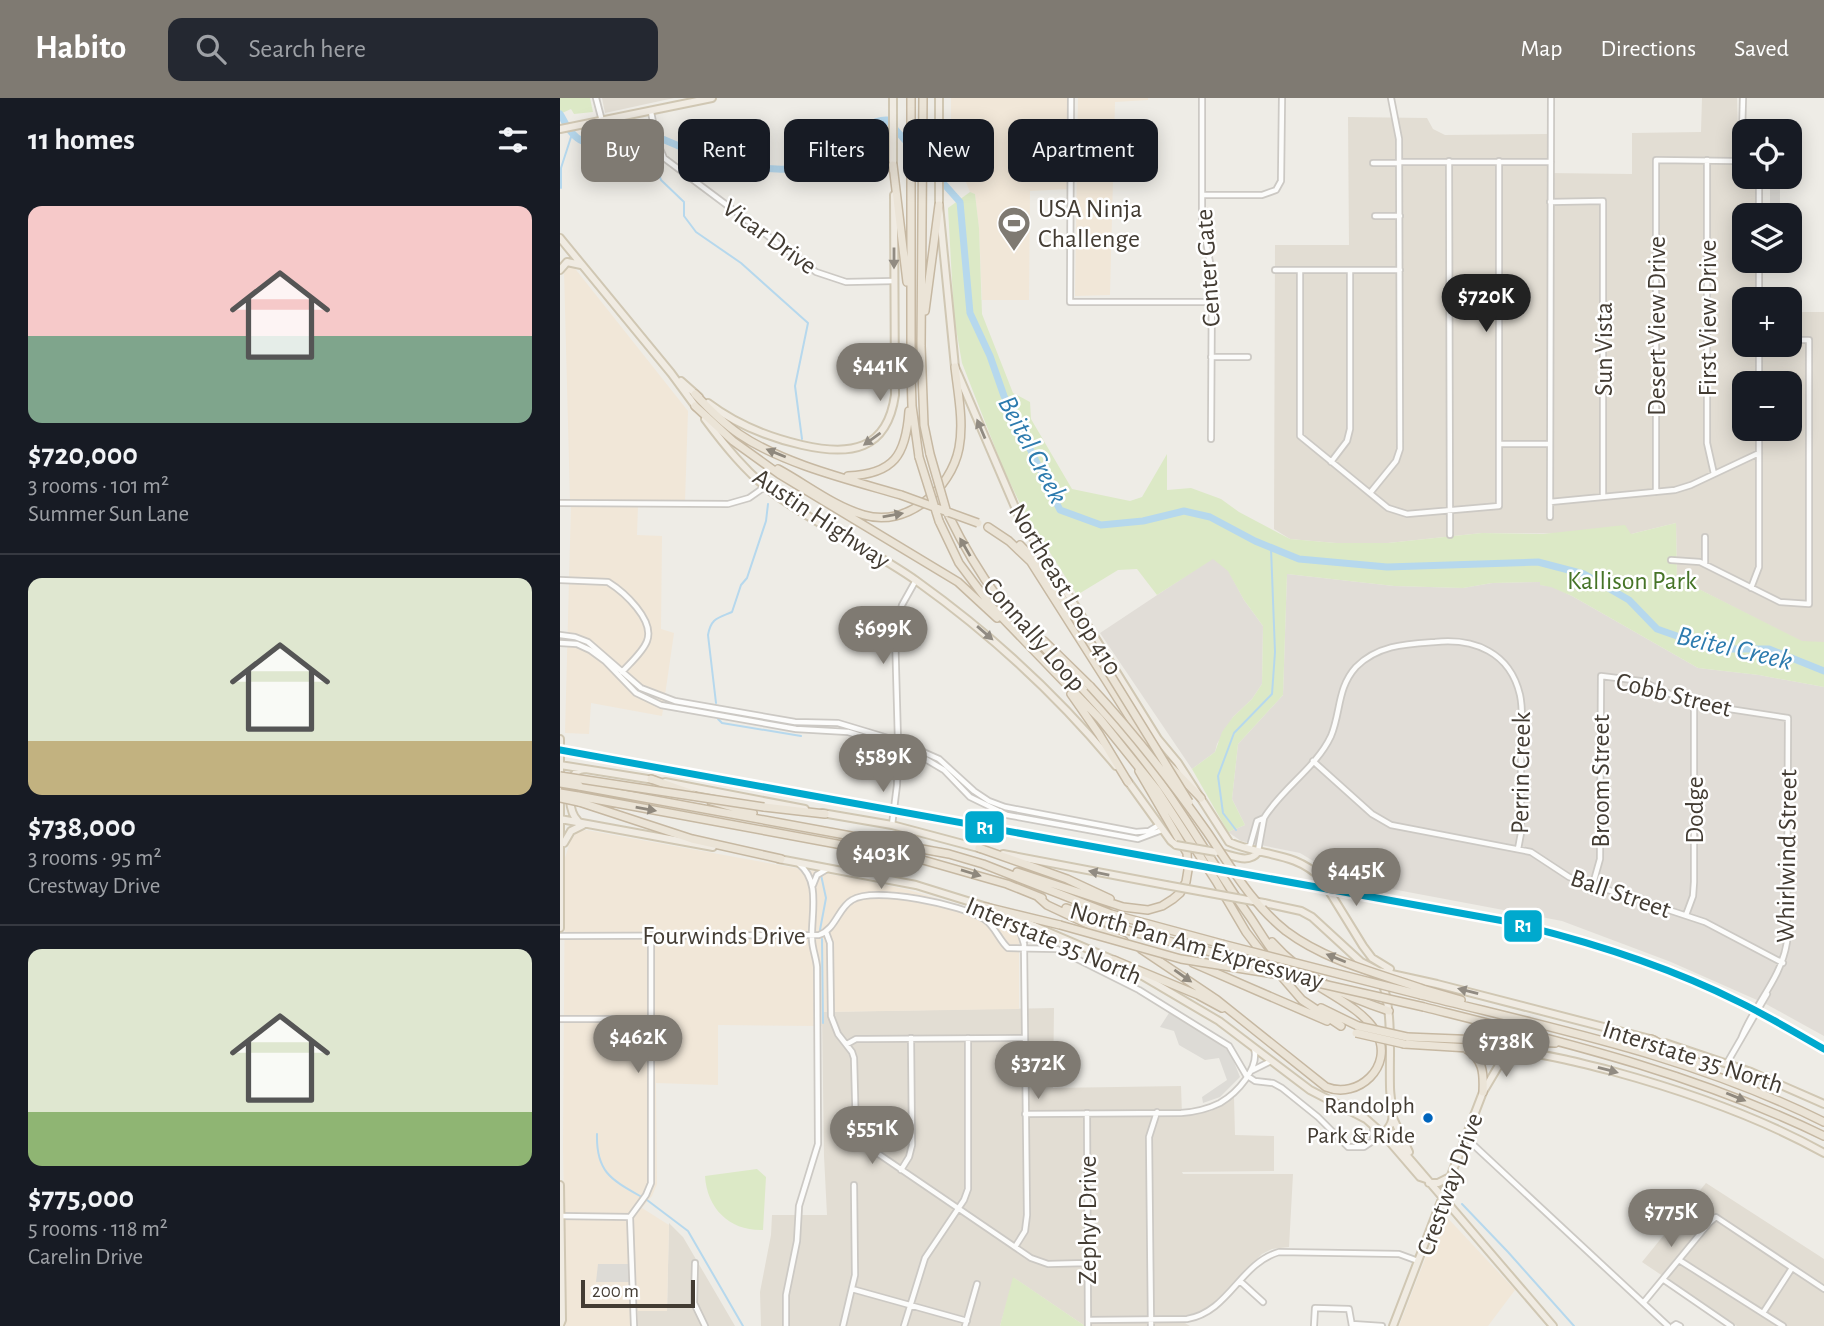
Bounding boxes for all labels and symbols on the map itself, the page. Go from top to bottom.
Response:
street label: Vicar Drive [718,194,821,279]
place label: USA Ninja Challenge [1038,196,1142,252]
sports icon: USA Ninja Challenge [995,204,1033,253]
street label: Center Gate [1191,208,1225,328]
street label: Desert View Drive [1644,236,1670,416]
street label: First View Drive [1695,239,1721,397]
one-way arrow [888,247,900,269]
pin: $720K [1437,274,1535,334]
street label: Sun Vista [1591,302,1617,396]
pin: $441K [831,344,929,403]
water label: Beitel Creek [992,391,1072,509]
one-way arrow [975,418,986,439]
one-way arrow [862,432,881,446]
one-way arrow [765,448,786,459]
street label: Austin Highway [748,463,895,574]
street label: Northeast Loop 410 [1004,499,1126,680]
one-way arrow [882,509,904,520]
one-way arrow [959,538,972,557]
park label: Kallison Park [1567,568,1697,594]
street label: Connally Loop [978,573,1090,697]
pin: $699K [834,606,932,666]
water label: Beitel Creek [1674,622,1795,676]
one-way arrow [976,625,993,640]
street label: Cobb Street [1613,668,1734,722]
street label: Perrin Creek [1507,711,1535,834]
street label: Broom Street [1588,714,1614,848]
pin: $589K [834,734,932,794]
street label: Whirlwind Street [1772,769,1802,943]
street label: Dodge [1682,776,1708,844]
one-way arrow [635,804,657,815]
line badge: R1 [964,810,1005,844]
text: R1 [976,819,994,838]
pin: $403K [832,832,930,891]
pin: $445K [1307,848,1405,908]
street label: Ball Street [1567,865,1674,923]
one-way arrow [1088,867,1110,878]
one-way arrow [960,868,981,878]
street label: Interstate 35 North [962,892,1145,990]
street label: North Pan Am Expressway [1067,897,1327,995]
line badge: R1 [1503,909,1543,943]
text: R1 [1514,917,1532,936]
street label: Fourwinds Drive [642,923,806,949]
one-way arrow [1326,952,1346,964]
one-way arrow [1174,969,1192,983]
one-way arrow [1457,985,1479,996]
street label: Interstate 35 North [1599,1015,1786,1098]
pin: $462K [589,1016,687,1075]
pin: $738K [1457,1020,1555,1079]
pin: $372K [989,1042,1087,1101]
one-way arrow [1597,1065,1619,1076]
one-way arrow [1726,1091,1747,1102]
place label: Randolph Park & Ride [1306,1094,1415,1148]
pin: $551K [823,1107,921,1166]
street label: Crestway Drive [1412,1110,1488,1259]
marker: Randolph Park & Ride [1421,1111,1435,1125]
street label: Zephyr Drive [1075,1155,1101,1285]
pin: $775K [1622,1190,1720,1249]
scale bar [581,1277,695,1309]

